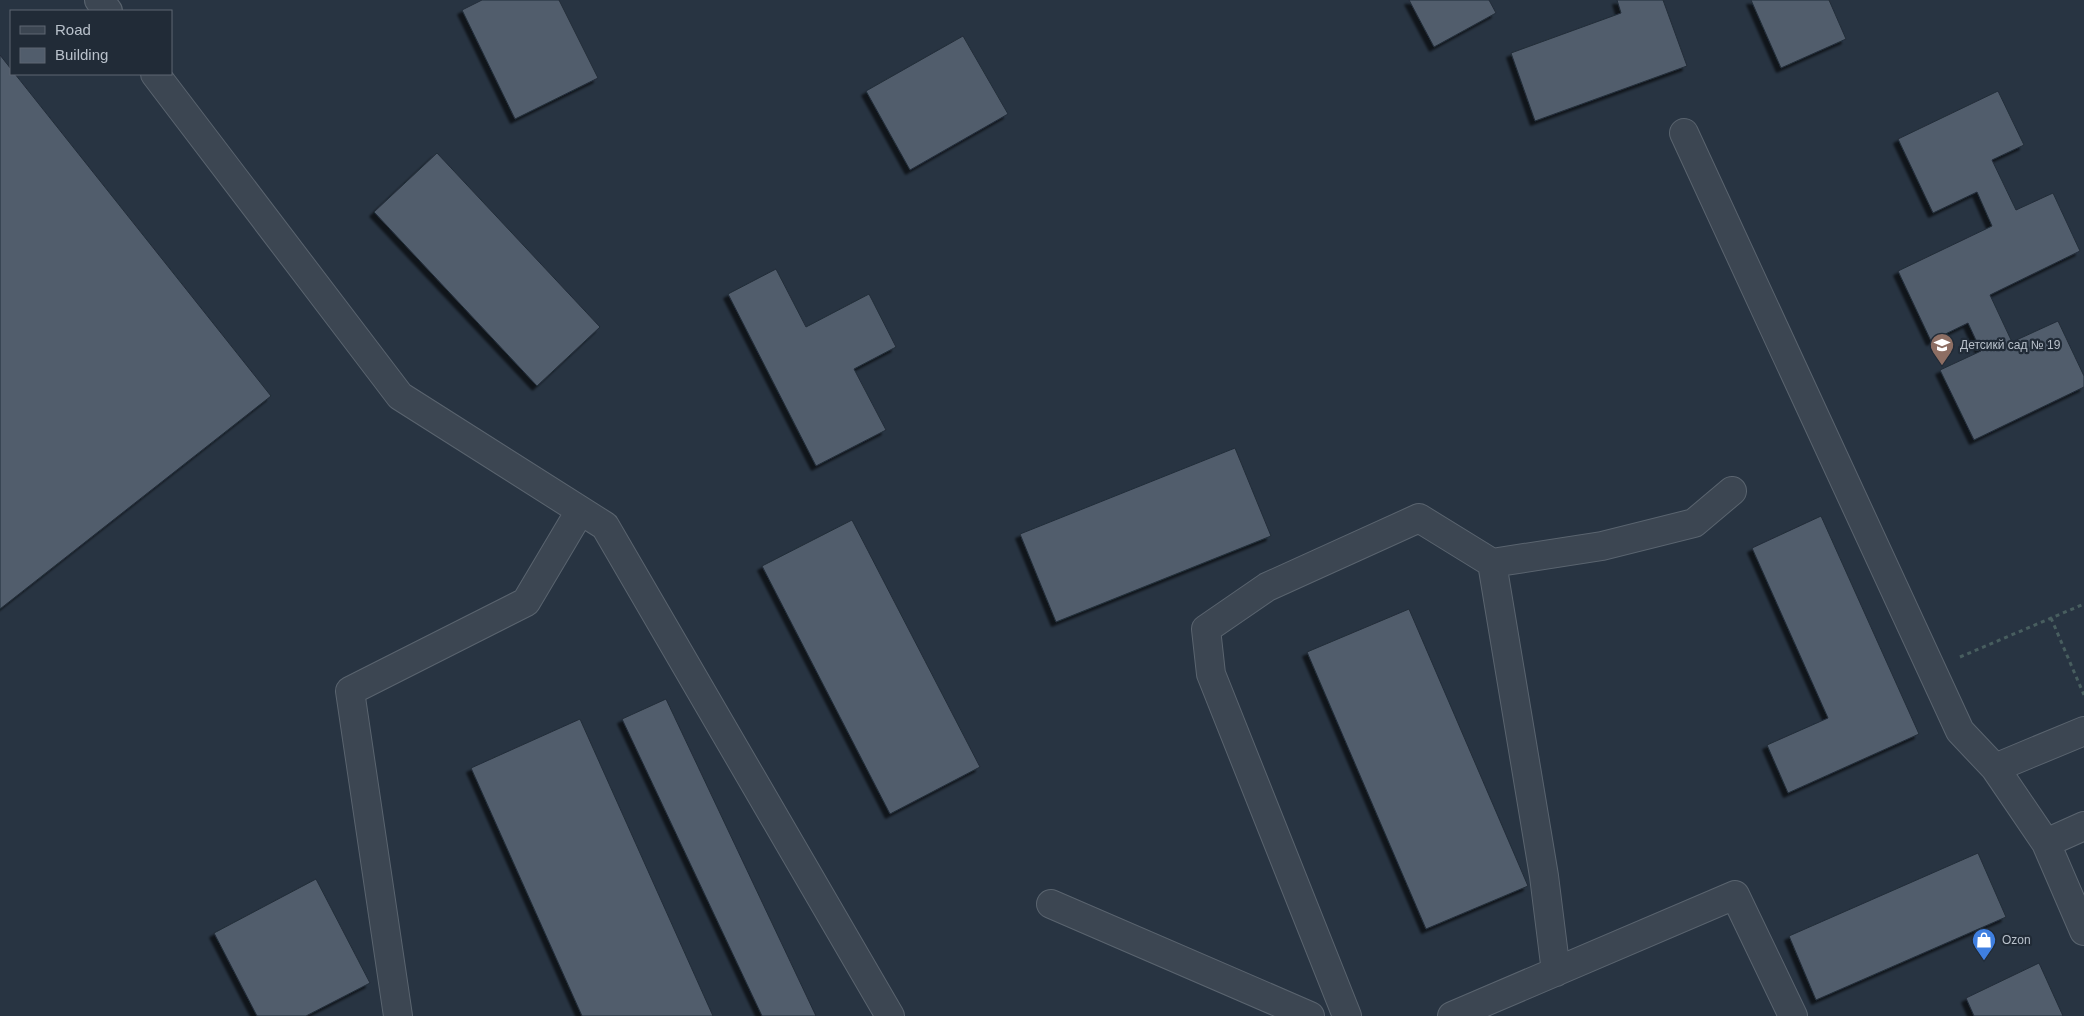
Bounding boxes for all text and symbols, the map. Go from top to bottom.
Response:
legend [10,10,172,75]
text: Road [55,21,91,38]
text: Building [55,46,108,63]
school or university icon: Детсикй сад № 19 [1929,332,1955,366]
place label: Детсикй сад № 19 [1960,338,2061,352]
shop icon: Ozon [1971,927,1997,961]
place label: Ozon [2002,933,2031,947]

